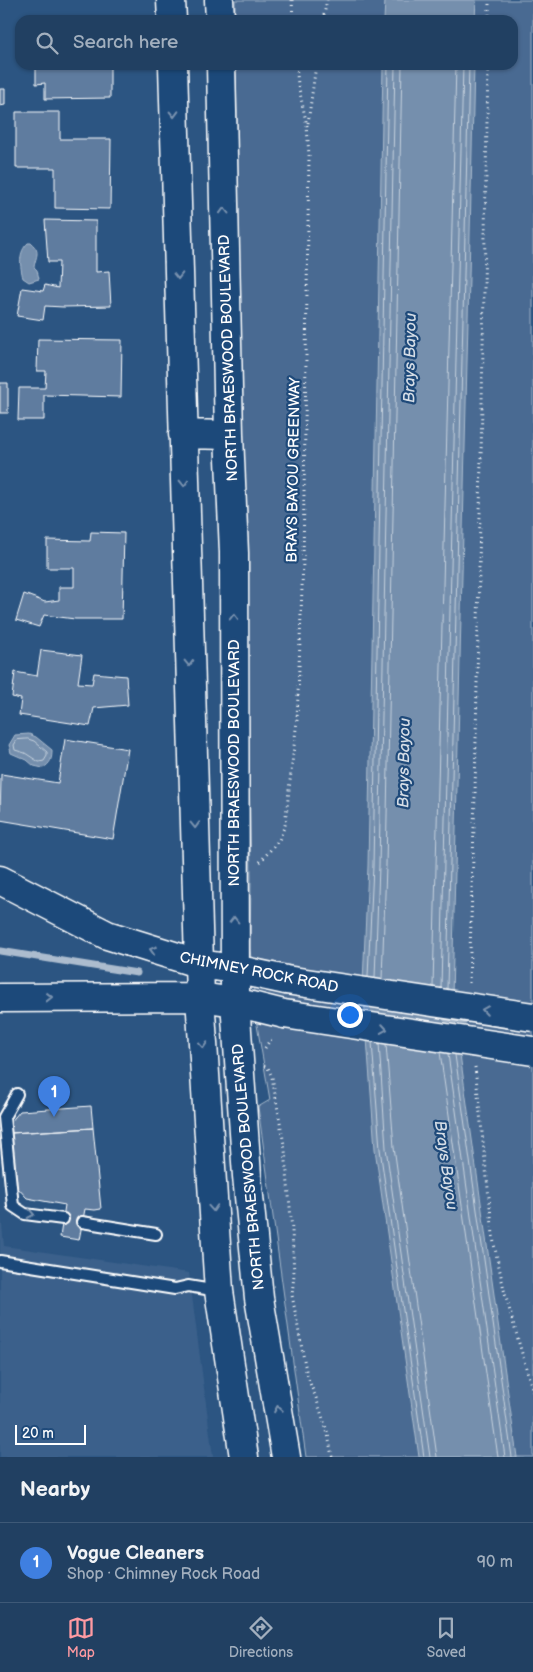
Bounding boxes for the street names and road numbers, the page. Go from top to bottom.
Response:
street label: NORTH BRAESWOOD BOULEVARD [215,234,242,482]
street label: BRAYS BAYOU GREENWAY [282,377,305,563]
street label: NORTH BRAESWOOD BOULEVARD [225,639,244,887]
street label: CHIMNEY ROCK ROAD [178,948,340,997]
street label: NORTH BRAESWOOD BOULEVARD [228,1043,269,1291]

